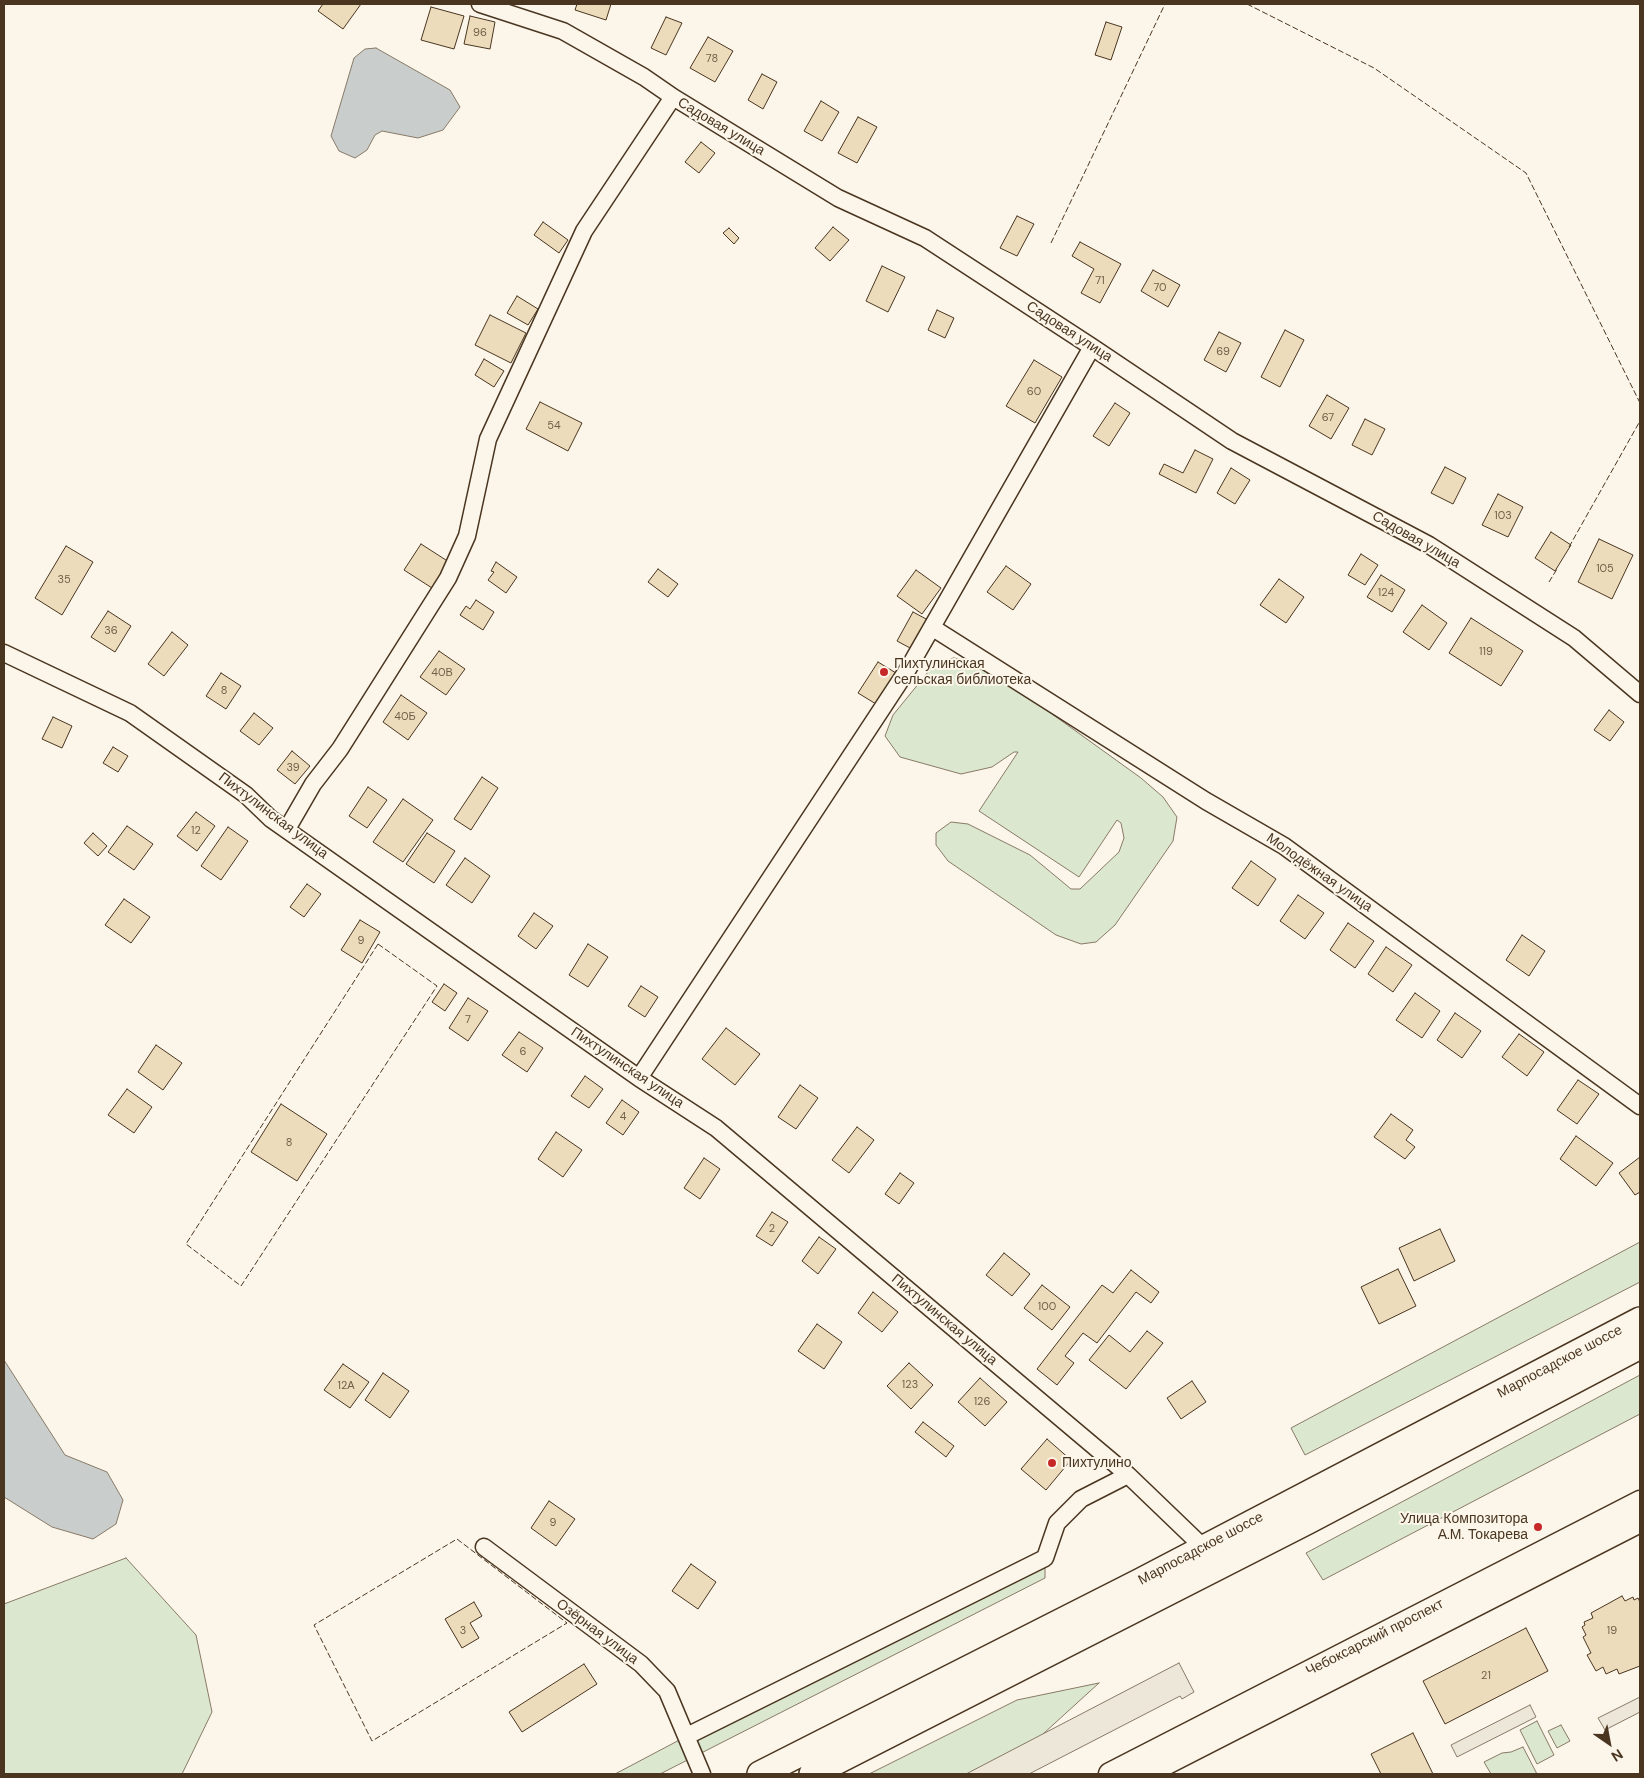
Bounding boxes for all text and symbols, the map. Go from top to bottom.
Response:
house number: 96 [473,26,487,40]
house number: 78 [706,52,718,66]
street label: Садовая улица [674,94,768,160]
house number: 71 [1095,274,1105,288]
house number: 70 [1153,281,1167,295]
street label: Садовая улица [1023,298,1115,366]
house number: 69 [1216,345,1230,359]
house number: 60 [1027,385,1041,399]
house number: 67 [1322,411,1334,425]
house number: 54 [547,419,561,433]
street label: Садовая улица [1369,508,1463,572]
house number: 103 [1494,509,1512,523]
house number: 105 [1596,562,1614,576]
house number: 35 [57,573,71,587]
house number: 124 [1378,586,1394,600]
house number: 36 [104,624,118,638]
house number: 119 [1479,645,1493,659]
place label: Пихтулинская сельская библиотека [894,656,1031,689]
house number: 40В [431,666,453,680]
marker: Пихтулинская сельская библиотека [878,666,890,678]
house number: 8 [221,684,227,698]
house number: 40Б [394,710,416,724]
house number: 39 [286,761,300,775]
street label: Пихтулинская улица [215,769,331,863]
house number: 12 [191,824,201,838]
street label: Молодёжная улица [1263,830,1375,916]
house number: 9 [358,934,364,948]
house number: 7 [465,1013,471,1027]
street label: Пихтулинская улица [567,1024,687,1112]
house number: 6 [520,1045,526,1059]
house number: 4 [620,1110,626,1124]
house number: 8 [286,1136,292,1150]
house number: 2 [769,1222,775,1236]
street label: Пихтулинская улица [888,1271,1000,1369]
house number: 100 [1038,1300,1056,1314]
street label: Марпосадское шоссе [1495,1322,1625,1402]
house number: 123 [902,1378,918,1392]
house number: 12А [337,1379,355,1393]
house number: 126 [974,1395,990,1409]
place label: Пихтулино [1062,1455,1131,1471]
marker: Пихтулино [1046,1457,1058,1469]
street label: Марпосадское шоссе [1136,1509,1266,1589]
place label: Улица Композитора А.М. Токарева [1400,1511,1528,1544]
house number: 9 [550,1516,556,1530]
marker: Улица Композитора А.М. Токарева [1532,1521,1544,1533]
street label: Озёрная улица [553,1596,641,1668]
street label: Чебоксарский проспект [1303,1596,1447,1680]
house number: 3 [460,1624,466,1638]
house number: 19 [1607,1624,1617,1638]
house number: 21 [1481,1669,1491,1683]
north arrow [1584,1718,1634,1768]
text: N [1608,1745,1626,1766]

